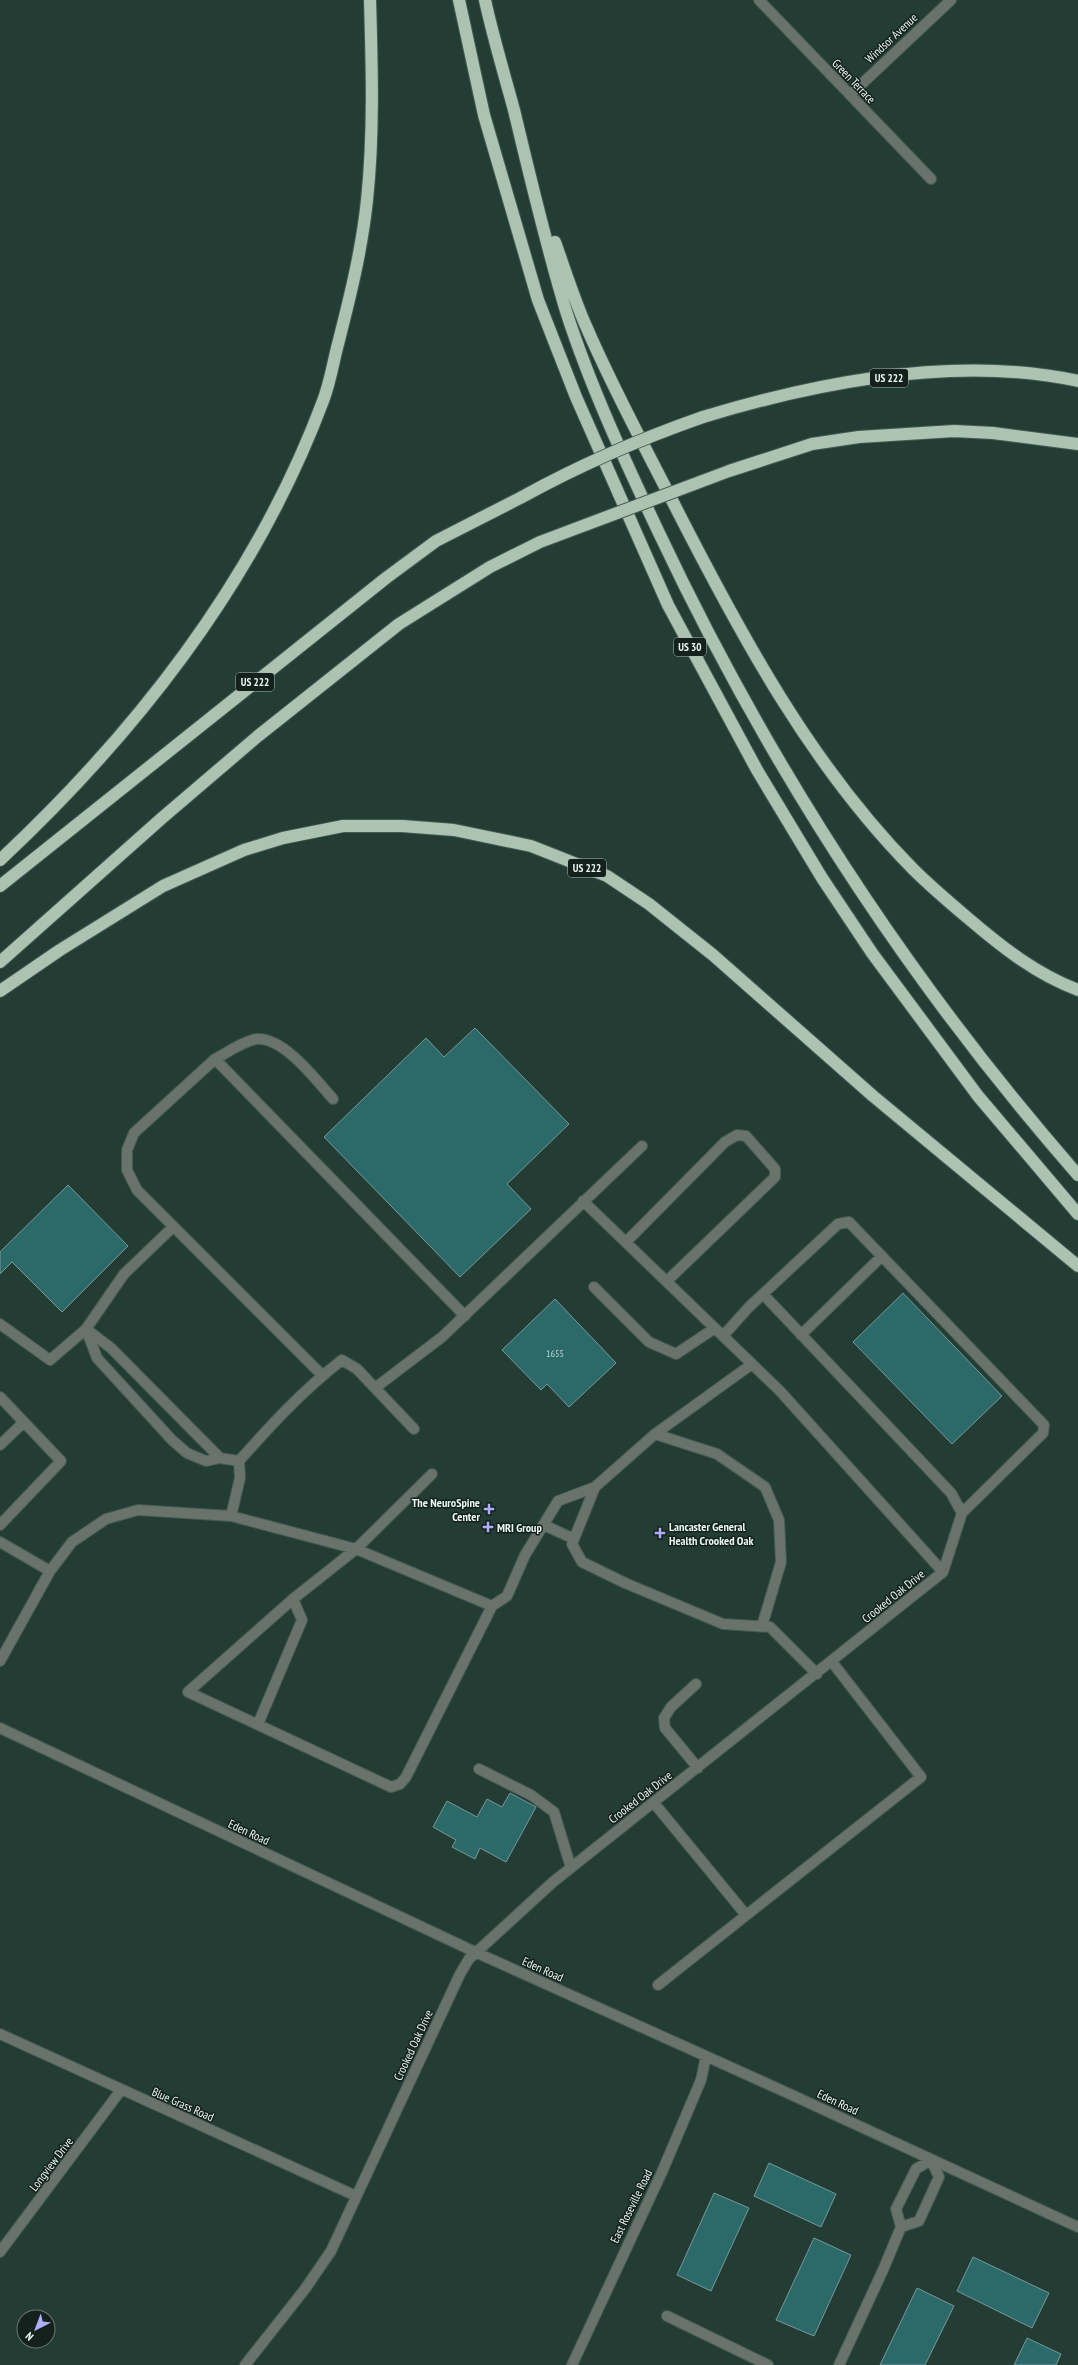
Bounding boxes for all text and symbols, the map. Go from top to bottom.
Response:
street label: Windsor Avenue [862,10,920,66]
street label: Green Terrace [829,56,879,106]
road number: US 222 [870,369,908,387]
road number: US 30 [674,638,706,656]
road number: US 222 [236,673,274,691]
road number: US 222 [568,859,606,877]
house number: 1655 [546,1347,564,1360]
place label: The NeuroSpine Center [412,1495,480,1524]
marker: The NeuroSpine Center [483,1503,495,1515]
place label: Lancaster General Health Crooked Oak [669,1519,753,1548]
place label: MRI Group [497,1520,542,1535]
marker: MRI Group [482,1521,494,1533]
marker: Lancaster General Health Crooked Oak [654,1527,666,1539]
street label: Crooked Oak Drive [859,1566,927,1626]
street label: Crooked Oak Drive [605,1768,675,1826]
street label: Eden Road [226,1816,272,1848]
street label: Eden Road [520,1953,566,1985]
street label: Crooked Oak Drive [390,2007,436,2083]
street label: Blue Grass Road [150,2084,216,2124]
street label: Eden Road [815,2086,861,2118]
street label: Longview Drive [26,2134,76,2194]
street label: East Roseville Road [607,2167,655,2245]
north arrow [16,2309,56,2349]
text: N [22,2329,36,2344]

